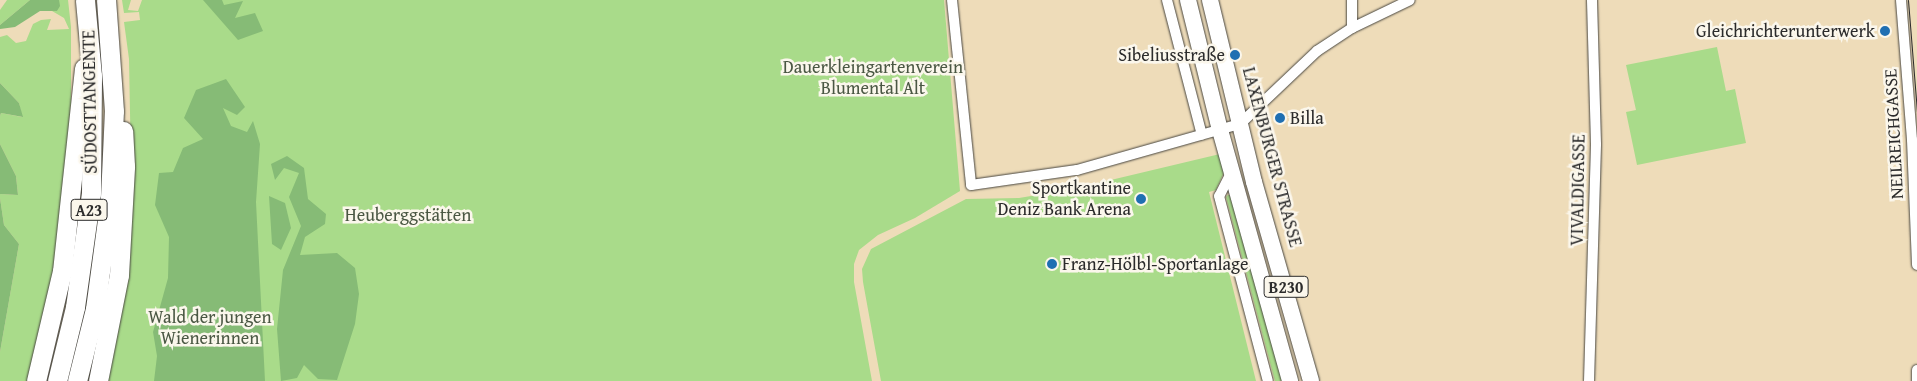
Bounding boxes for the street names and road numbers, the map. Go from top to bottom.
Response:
street label: SÜDOSTTANGENTE [78,30,102,174]
street label: LAXENBURGER STRASSE [1238,65,1306,249]
street label: NEILREICHGASSE [1880,68,1908,200]
street label: VIVALDIGASSE [1566,134,1590,246]
road number: A23 [70,196,108,224]
road number: B230 [1264,274,1308,300]

